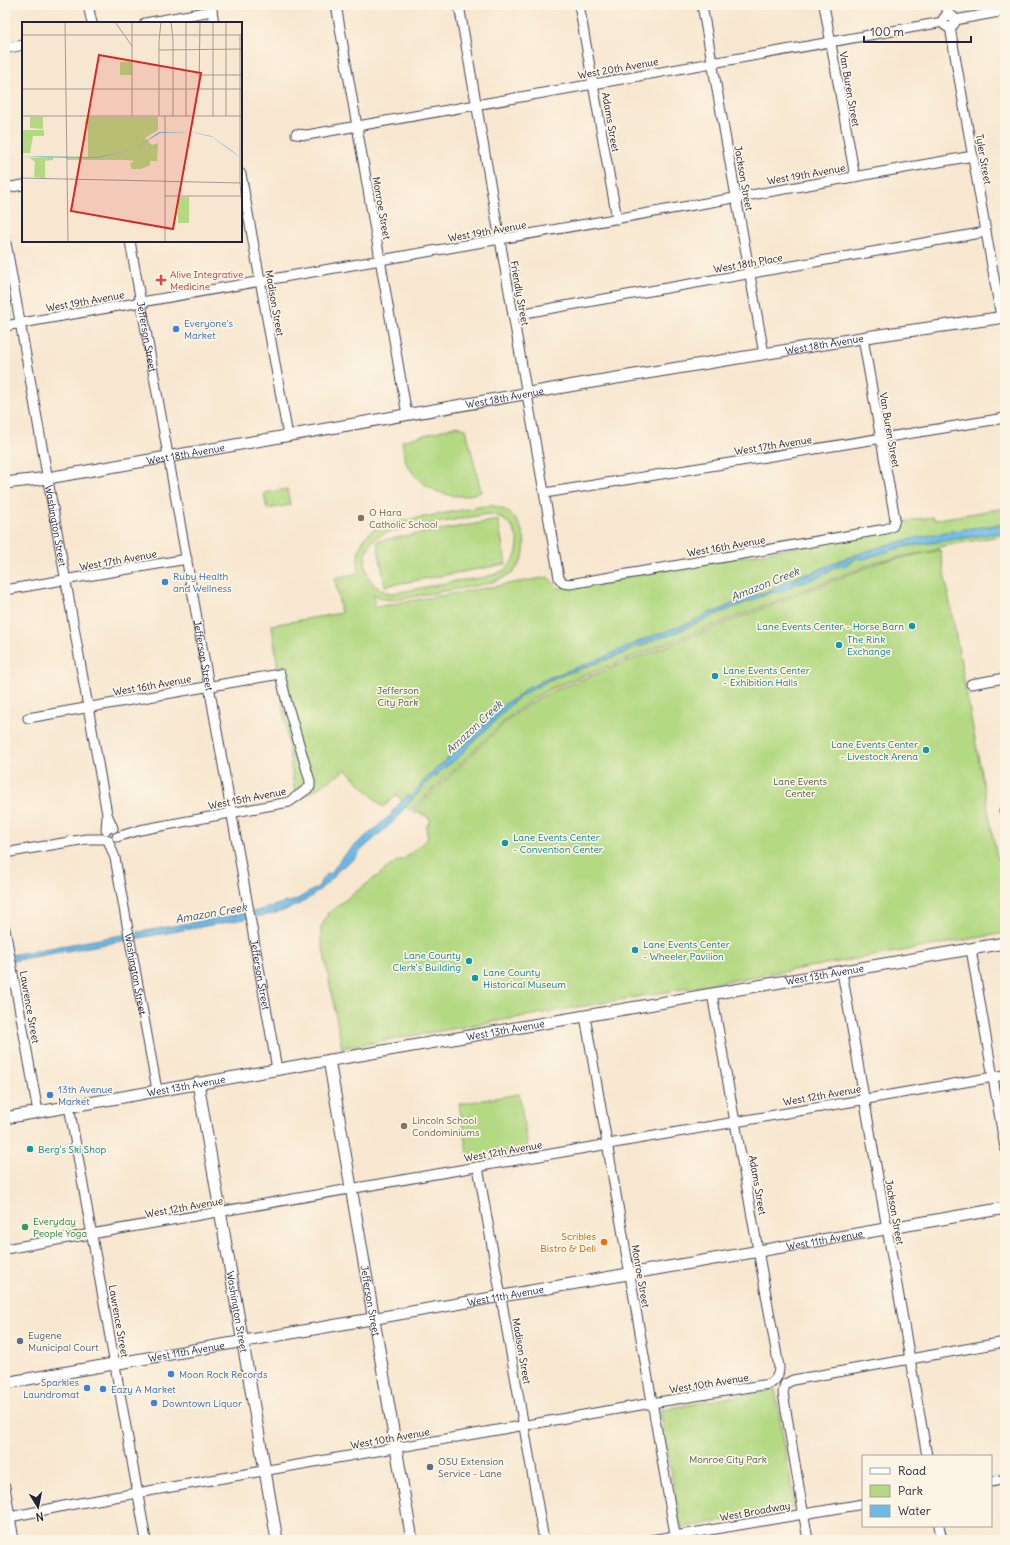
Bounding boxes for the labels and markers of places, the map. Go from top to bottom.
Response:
place label: Alive Integrative Medicine [170,268,243,293]
marker: Alive Integrative Medicine [155,274,167,286]
place label: Everyone's Market [184,317,233,342]
marker: Everyone's Market [171,324,181,334]
place label: O Hara Catholic School [369,506,438,531]
marker: O Hara Catholic School [356,513,366,523]
place label: Ruby Health and Wellness [173,570,232,595]
marker: Ruby Health and Wellness [160,577,170,587]
place label: Lane Events Center - Horse Barn [757,620,904,633]
marker: Lane Events Center - Horse Barn [907,621,917,631]
place label: The Rink Exchange [847,633,891,658]
marker: The Rink Exchange [834,640,844,650]
place label: Lane Events Center - Exhibition Halls [723,664,810,689]
marker: Lane Events Center - Exhibition Halls [710,671,720,681]
place label: Lane Events Center - Livestock Arena [831,738,918,763]
marker: Lane Events Center - Livestock Arena [921,745,931,755]
place label: Lane Events Center - Convention Center [513,831,603,856]
marker: Lane Events Center - Convention Center [500,838,510,848]
place label: Lane Events Center - Wheeler Pavilion [643,938,730,963]
marker: Lane Events Center - Wheeler Pavilion [630,945,640,955]
place label: Lane County Clerk's Building [393,949,461,974]
marker: Lane County Clerk's Building [464,956,474,966]
place label: Lane County Historical Museum [483,966,566,991]
marker: Lane County Historical Museum [470,973,480,983]
place label: 13th Avenue Market [58,1083,113,1108]
marker: 13th Avenue Market [45,1090,55,1100]
place label: Lincoln School Condominiums [412,1114,480,1139]
marker: Lincoln School Condominiums [399,1121,409,1131]
place label: Berg's Ski Shop [38,1143,107,1156]
marker: Berg's Ski Shop [25,1144,35,1154]
place label: Everyday People Yoga [33,1215,87,1240]
marker: Everyday People Yoga [20,1222,30,1232]
place label: Scribles Bistro & Deli [540,1230,596,1255]
marker: Scribles Bistro & Deli [599,1237,609,1247]
place label: Eugene Municipal Court [28,1329,99,1354]
marker: Eugene Municipal Court [15,1336,25,1346]
place label: Moon Rock Records [179,1368,268,1381]
marker: Moon Rock Records [166,1369,176,1379]
place label: Sparkles Laundromat [23,1376,80,1401]
marker: Sparkles Laundromat [82,1383,92,1393]
place label: Eazy A Market [111,1383,176,1396]
marker: Eazy A Market [98,1384,108,1394]
place label: Downtown Liquor [162,1397,242,1410]
marker: Downtown Liquor [149,1398,159,1408]
place label: OSU Extension Service - Lane [438,1455,504,1480]
marker: OSU Extension Service - Lane [425,1462,435,1472]

